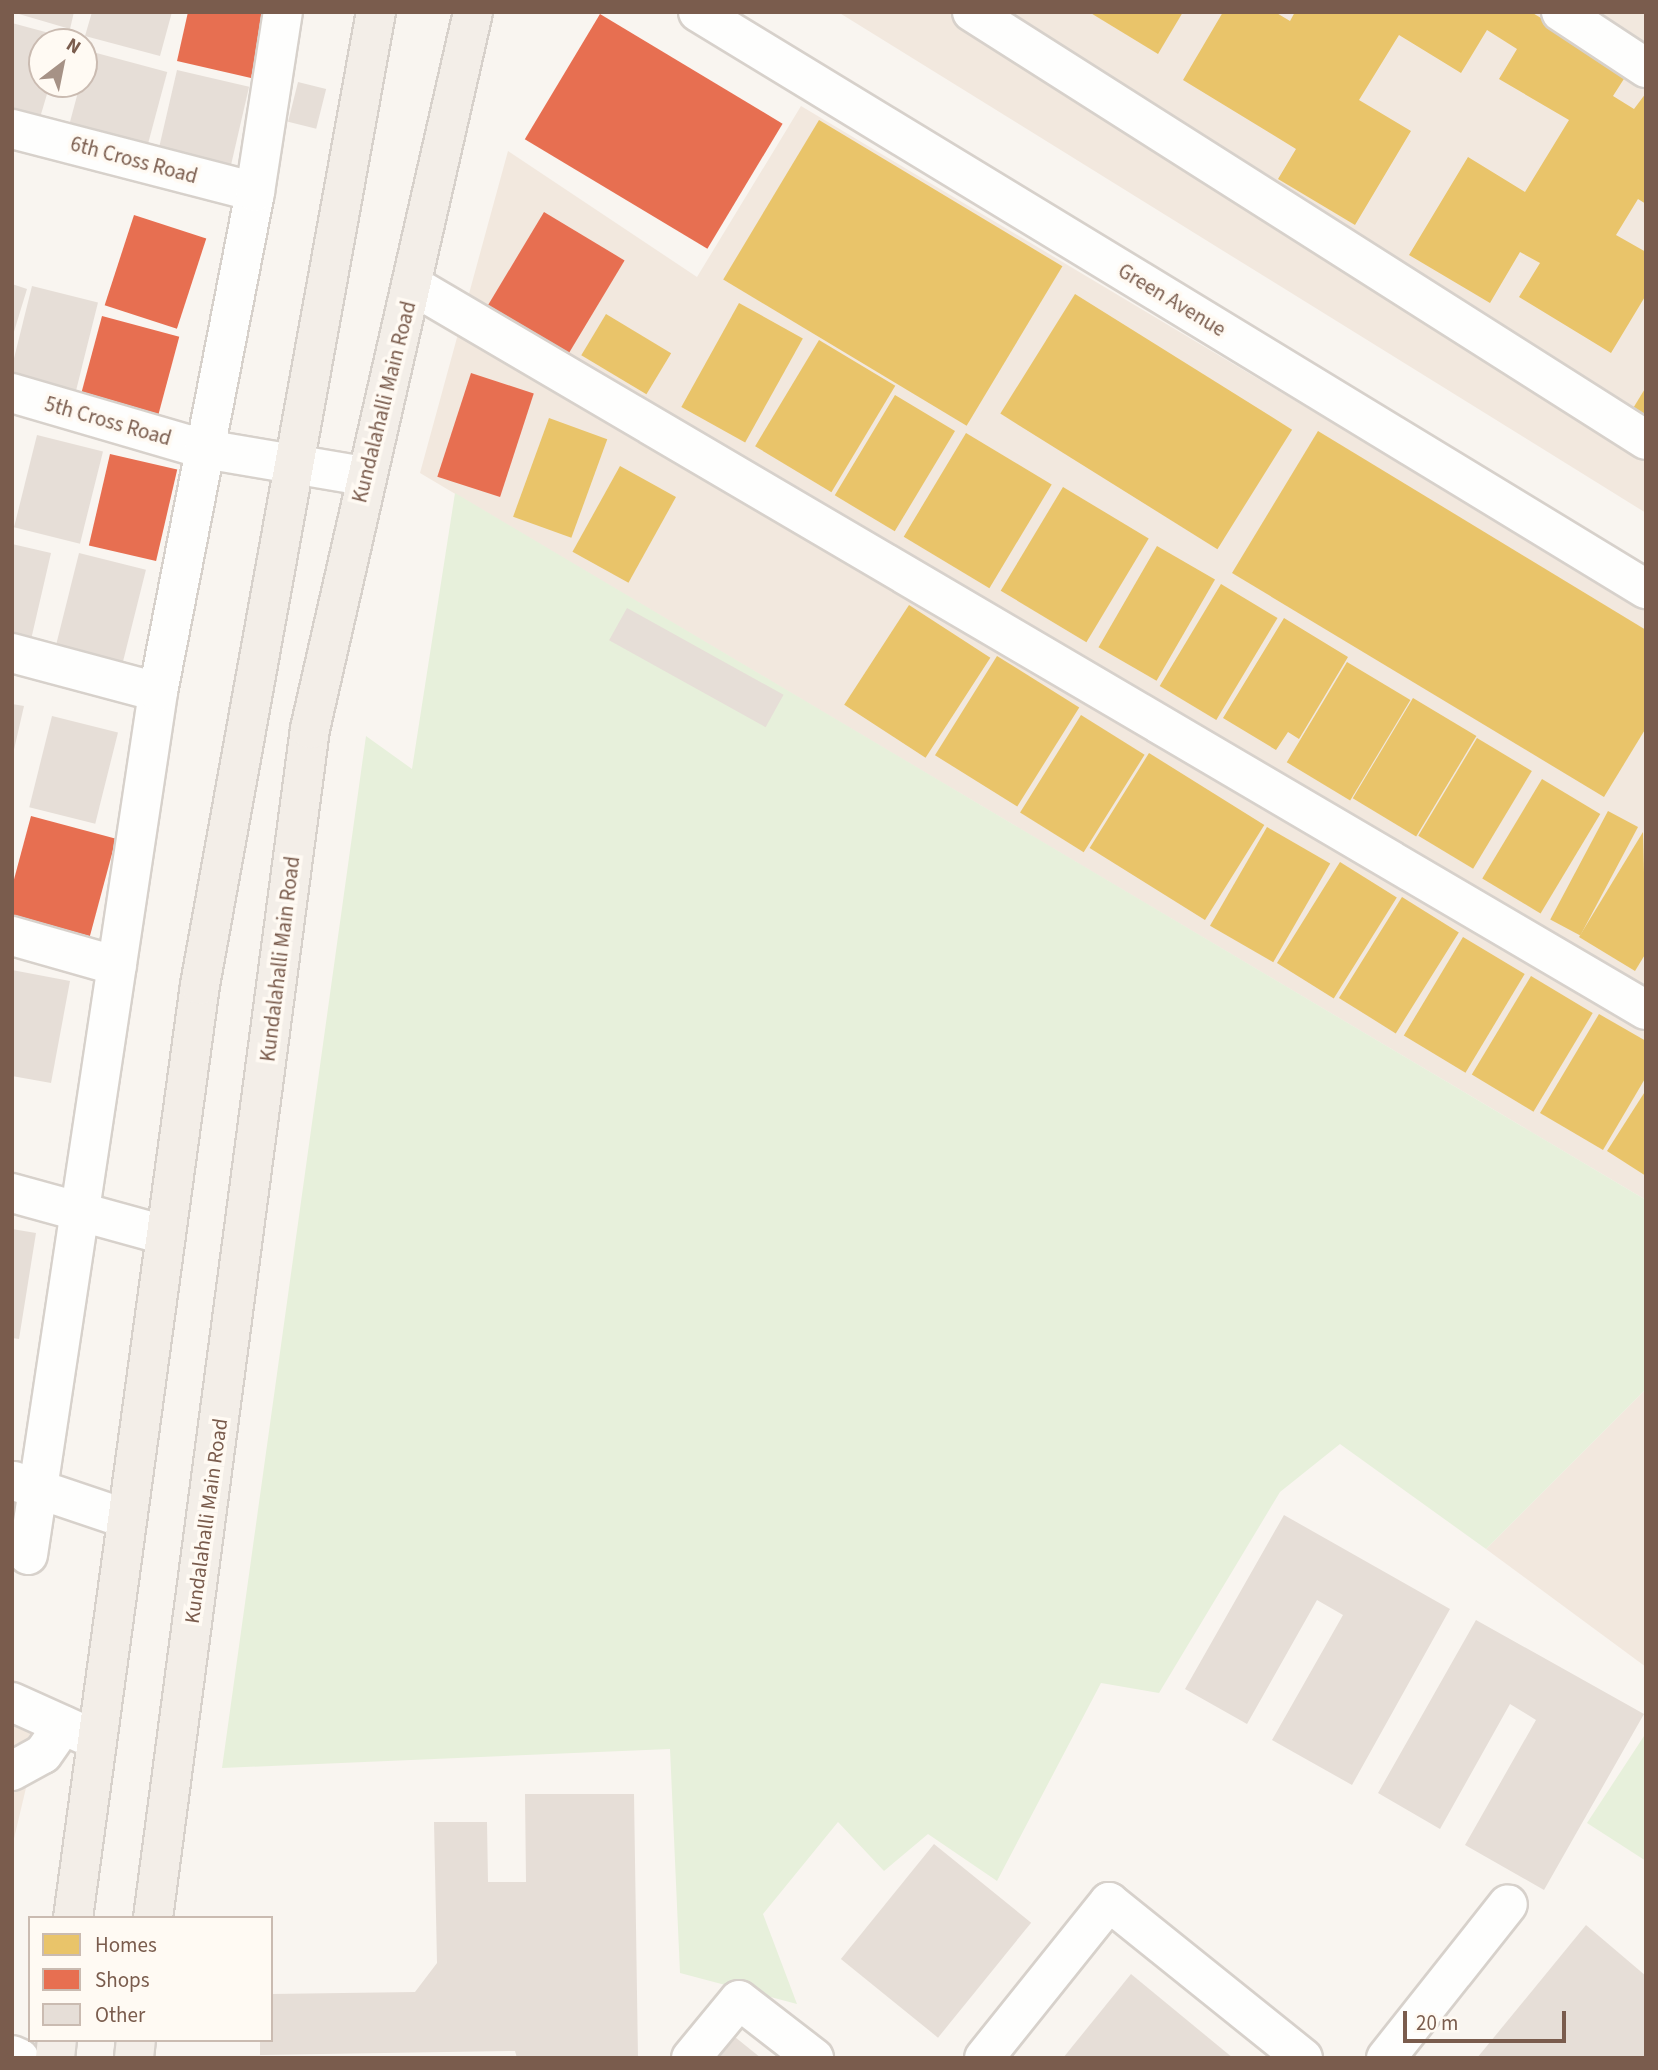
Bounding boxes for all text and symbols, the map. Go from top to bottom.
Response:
north arrow [28,28,98,98]
text: N [61,32,86,61]
street label: 6th Cross Road [68,131,200,189]
street label: Green Avenue [1114,258,1230,342]
street label: Kundalahalli Main Road [347,299,421,505]
street label: 5th Cross Road [42,391,174,451]
street label: Kundalahalli Main Road [255,855,305,1063]
street label: Kundalahalli Main Road [179,1417,233,1625]
legend [28,1916,273,2042]
text: Homes [95,1930,157,1960]
text: Shops [95,1965,149,1995]
scale bar [1406,1996,1569,2040]
text: Other [95,2000,145,2030]
text: 20 m [1416,2008,1458,2038]

